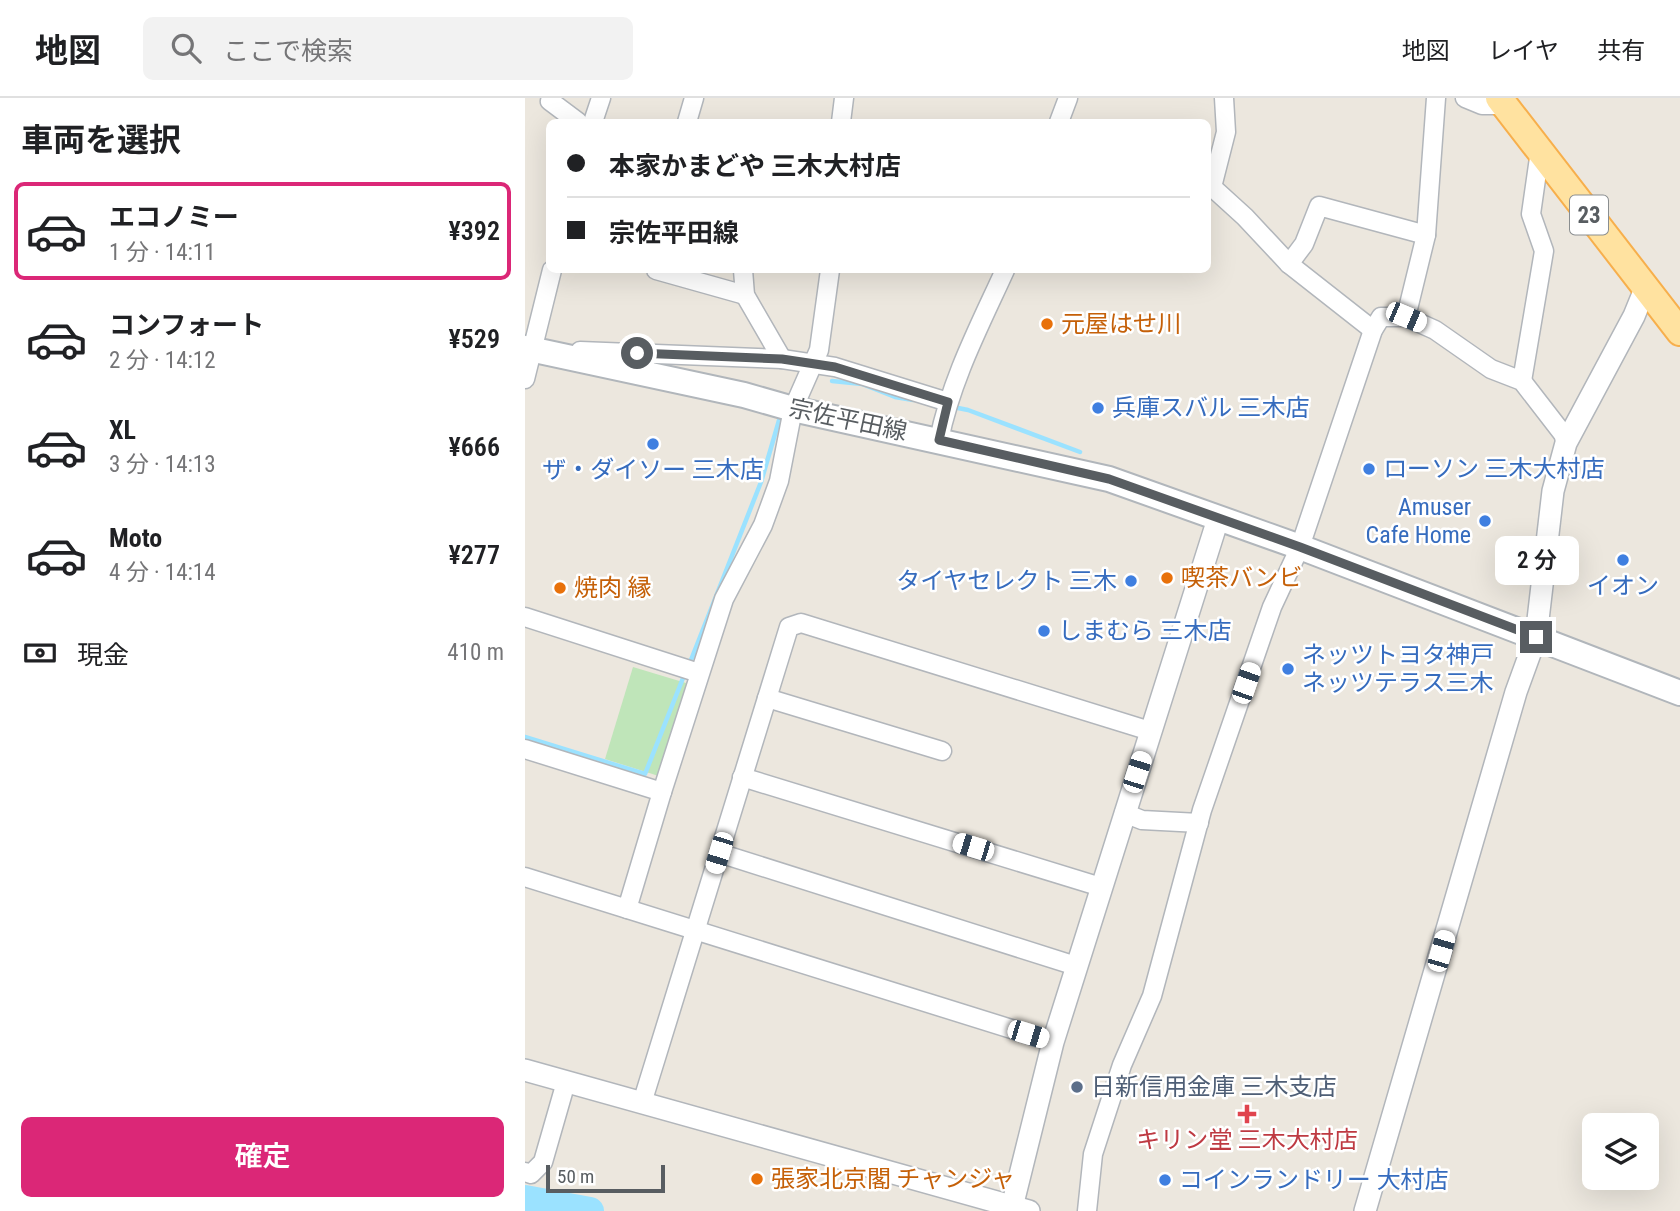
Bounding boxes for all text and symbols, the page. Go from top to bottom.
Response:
search box [143,17,633,80]
icon: search [167,29,205,67]
text: 地図 [35,31,101,70]
text: ここで検索 [223,36,353,66]
text: 地図 [1402,37,1450,65]
text: レイヤ [1488,37,1559,65]
text: 共有 [1597,37,1645,65]
text: 車両を選択 [21,121,181,159]
text: 本家かまどや 三木大村店 [609,151,901,181]
road number: 23 [1570,196,1608,234]
icon: car [25,200,88,263]
text: エコノミー [109,202,239,232]
text: ¥392 [448,216,500,246]
text: 宗佐平田線 [609,218,739,248]
text: 1 分 · 14:11 [109,239,216,266]
car [1383,299,1430,335]
icon: car [25,308,88,371]
text: コンフォート [109,310,264,340]
place label: 元屋はせ川 [1061,310,1181,338]
marker: 元屋はせ川 [1039,316,1055,332]
text: ¥529 [448,324,500,354]
route start [621,337,653,369]
text: 2 分 · 14:12 [109,347,216,374]
street label: 宗佐平田線 [786,394,910,446]
place label: 兵庫スバル 三木店 [1112,394,1310,422]
marker: 兵庫スバル 三木店 [1090,400,1106,416]
text: XL [109,415,136,445]
icon: car [25,416,88,479]
text: ¥666 [448,432,500,462]
marker: ザ・ダイソー 三木店 [645,436,661,452]
text: 3 分 · 14:13 [109,451,216,478]
place label: ローソン 三木大村店 [1383,455,1605,483]
place label: ザ・ダイソー 三木店 [542,456,764,484]
marker: ローソン 三木大村店 [1361,461,1377,477]
place label: Amuser Cafe Home [1366,493,1471,549]
marker: Amuser Cafe Home [1477,513,1493,529]
text: Moto [109,523,162,553]
icon: car [25,524,88,587]
callout: 2 分 [1494,536,1578,584]
text: ¥277 [448,540,500,570]
text: 2 分 [1517,547,1557,574]
marker: イオン [1615,552,1631,568]
text: 4 分 · 14:14 [109,559,216,586]
place label: 喫茶バンビ [1181,564,1302,592]
place label: タイヤセレクト 三木 [896,567,1117,595]
marker: 喫茶バンビ [1159,570,1175,586]
place label: イオン [1587,572,1659,600]
marker: タイヤセレクト 三木 [1123,573,1139,589]
place label: 焼肉 縁 [574,574,652,602]
marker: 焼肉 縁 [552,580,568,596]
place label: しまむら 三木店 [1058,617,1232,645]
route end [1520,621,1552,653]
marker: しまむら 三木店 [1036,623,1052,639]
icon: cash [21,634,59,672]
text: 410 m [447,639,504,666]
text: 現金 [77,640,129,670]
place label: ネッツトヨタ神戸 ネッツテラス三木 [1302,641,1494,697]
car [1230,660,1263,706]
marker: ネッツトヨタ神戸 ネッツテラス三木 [1280,661,1296,677]
car [1121,749,1154,795]
car [703,830,736,876]
car [950,831,997,863]
car [1426,928,1457,974]
car [1005,1018,1052,1050]
place label: 日新信用金庫 三木支店 [1091,1073,1337,1101]
marker: 日新信用金庫 三木支店 [1069,1079,1085,1095]
marker: キリン堂 三木大村店 [1239,1106,1255,1122]
map controls [1582,1113,1659,1190]
button: layers [1582,1113,1659,1190]
button: 確定 [21,1117,504,1197]
place label: キリン堂 三木大村店 [1136,1126,1358,1154]
scale bar [546,1162,665,1194]
text: 50 m [557,1165,594,1188]
place label: 張家北京閣 チャンジャ [771,1165,1015,1193]
place label: コインランドリー 大村店 [1179,1166,1449,1194]
marker: 張家北京閣 チャンジャ [749,1171,765,1187]
marker: コインランドリー 大村店 [1157,1172,1173,1188]

